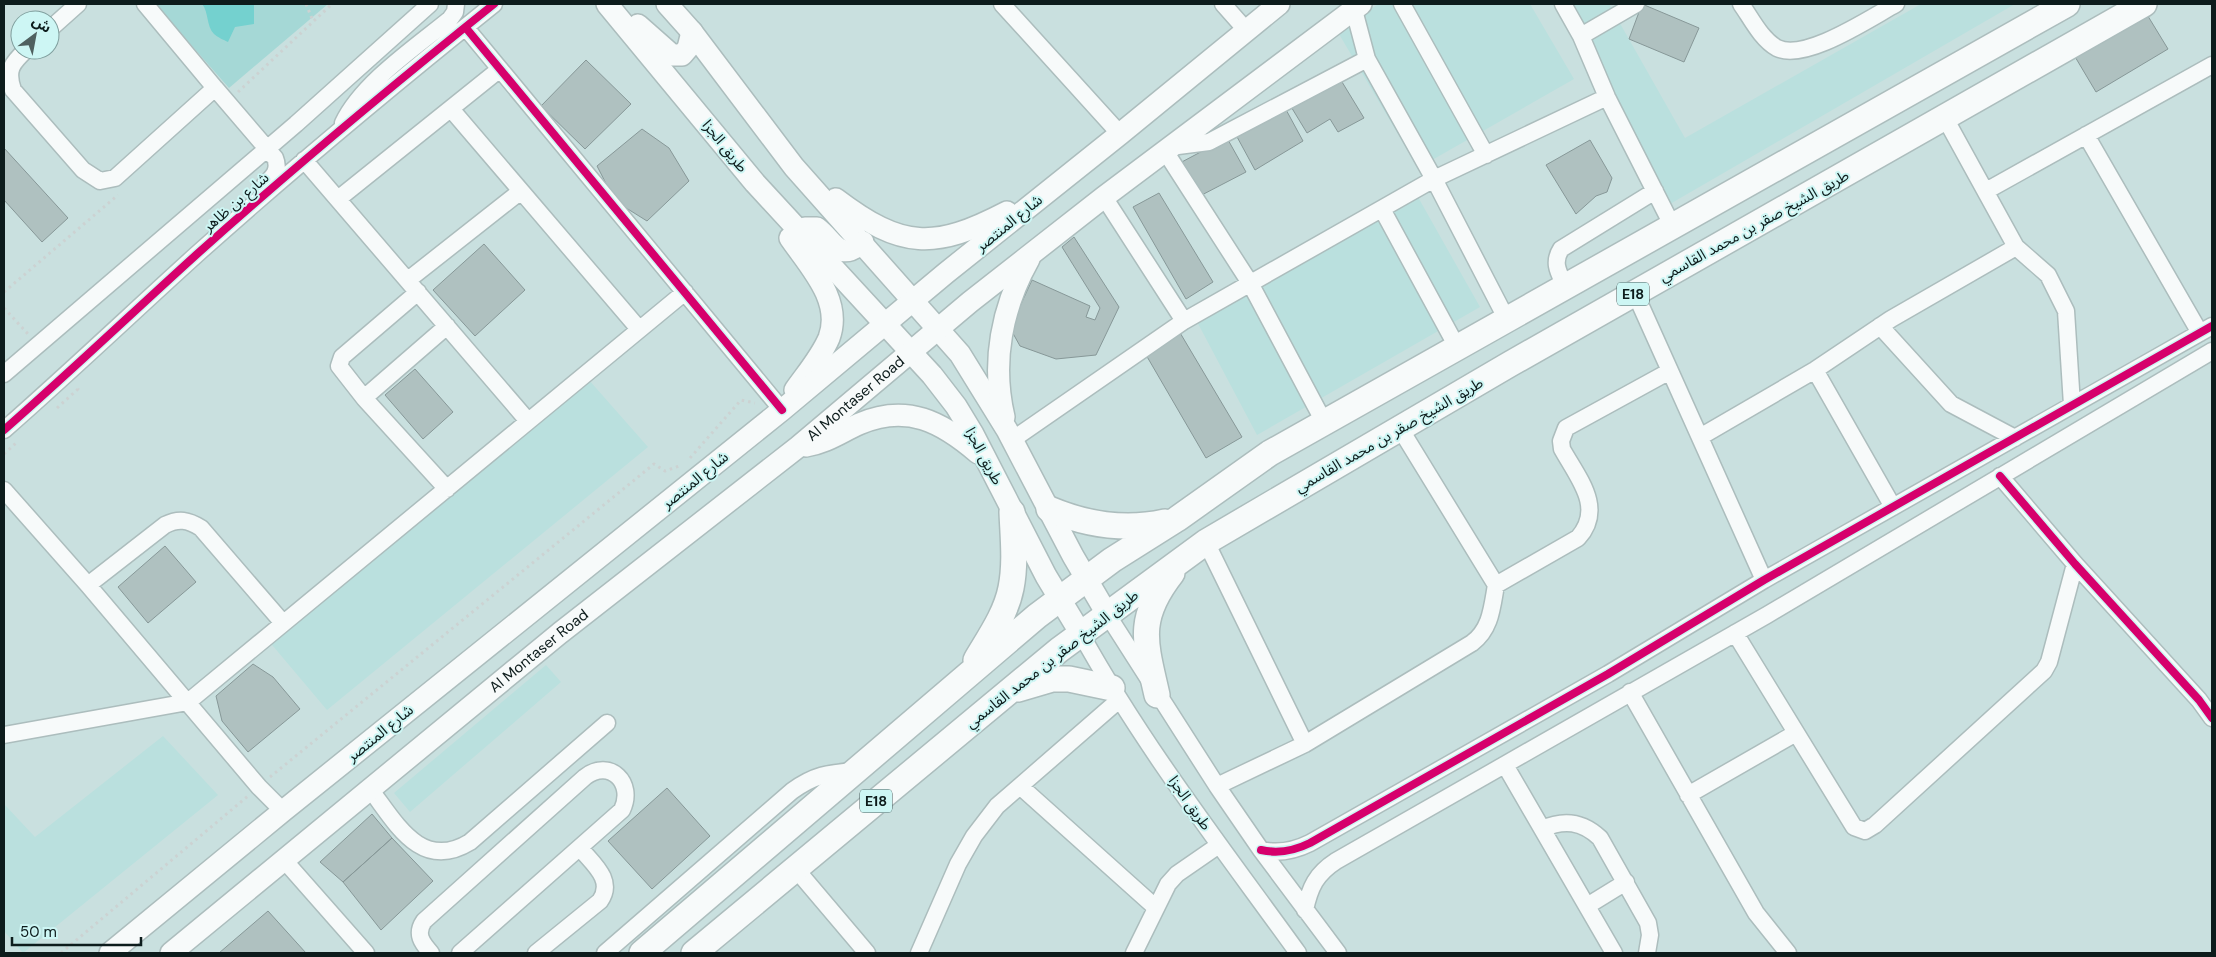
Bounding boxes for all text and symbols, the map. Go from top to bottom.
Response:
north arrow [10,10,60,60]
text: ش [29,11,55,37]
street label: طريق الجزا [698,115,752,177]
street label: طريق الشيخ صقر بن محمد القاسمي [1655,165,1854,288]
street label: شارع بن ظاهر [198,168,275,238]
street label: شارع المنتصر [971,190,1048,258]
road number: E18 [1617,282,1649,306]
street label: Al Montaser Road [802,352,909,446]
street label: طريق الشيخ صقر بن محمد القاسمي [1291,373,1488,499]
street label: طريق الجزا [961,424,1007,488]
street label: شارع المنتصر [657,447,734,515]
street label: طريق الشيخ صقر بن محمد القاسمي [961,585,1144,734]
street label: Al Montaser Road [485,605,592,697]
street label: شارع المنتصر [342,700,419,768]
street label: طريق الجزا [1164,772,1216,834]
road number: E18 [860,789,892,812]
scale bar [12,914,141,946]
text: 50 m [20,922,57,942]

